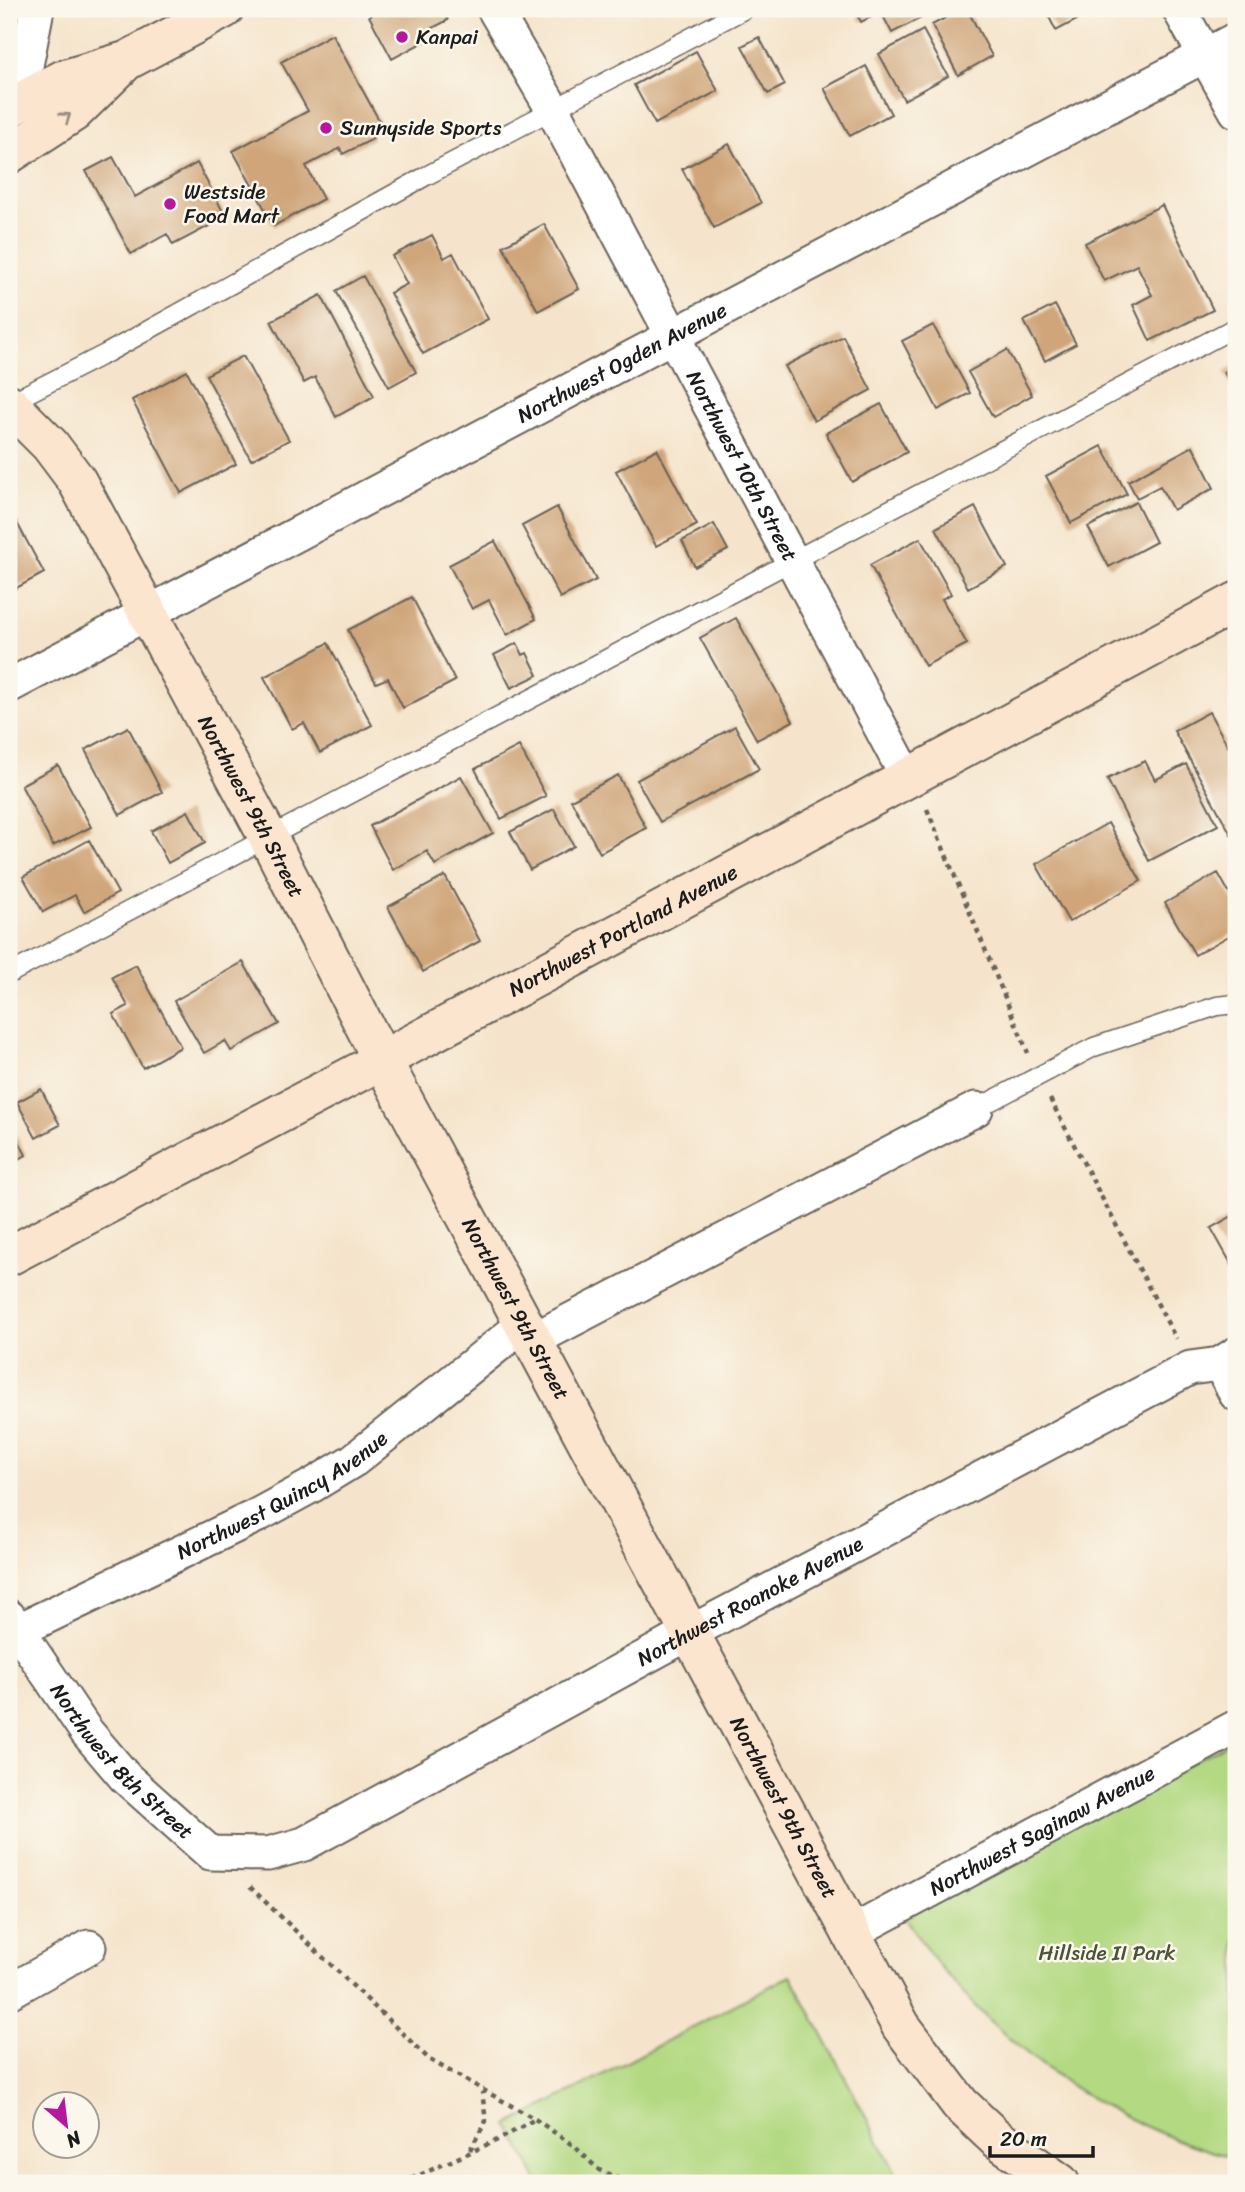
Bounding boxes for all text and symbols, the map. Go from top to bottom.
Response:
place label: Kanpai [416,18,479,56]
marker: Kanpai [394,29,410,45]
place label: Sunnyside Sports [340,109,502,147]
one-way arrow [58,113,71,125]
marker: Sunnyside Sports [318,120,334,136]
place label: Westside Food Mart [184,173,280,235]
marker: Westside Food Mart [162,196,178,212]
street label: Northwest Ogden Avenue [510,291,734,434]
street label: Northwest 10th Street [675,363,808,569]
street label: Northwest 9th Street [187,708,315,905]
street label: Northwest Portland Avenue [501,853,745,1008]
street label: Northwest 9th Street [451,1211,580,1407]
street label: Northwest Quincy Avenue [170,1421,397,1571]
street label: Northwest Roanoke Avenue [629,1525,870,1677]
street label: Northwest 8th Street [40,1675,203,1849]
street label: Northwest 9th Street [719,1709,848,1906]
street label: Northwest Saginaw Avenue [922,1754,1162,1907]
park label: Hillside II Park [1039,1934,1175,1972]
north arrow [32,2090,102,2160]
scale bar [990,2115,1093,2159]
text: 20 m [1000,2120,1047,2158]
text: N [59,2121,88,2158]

